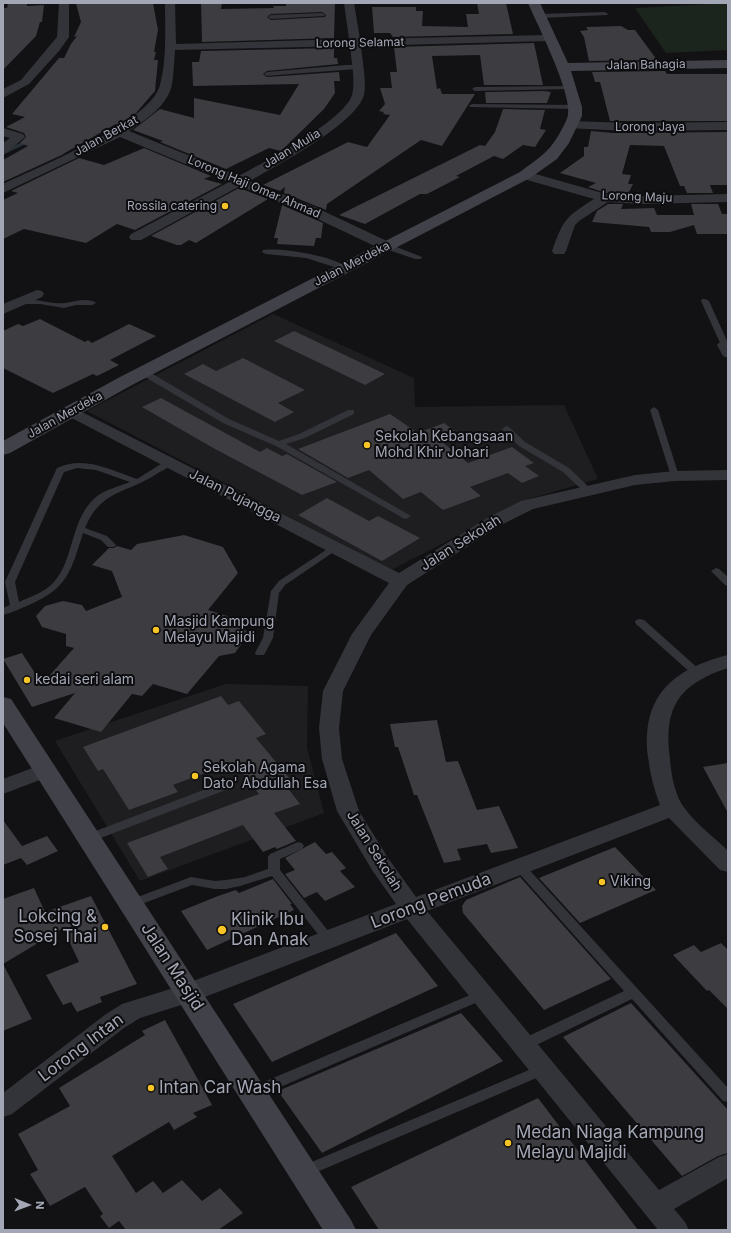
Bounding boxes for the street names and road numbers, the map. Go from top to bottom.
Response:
street label: Lorong Selamat [315,35,405,51]
street label: Jalan Bahagia [606,57,686,73]
street label: Jalan Berkat [72,113,140,159]
street label: Lorong Jaya [615,120,685,134]
street label: Jalan Mulia [261,126,323,172]
street label: Lorong Haji Omar Ahmad [186,153,322,221]
street label: Lorong Maju [601,189,673,205]
street label: Jalan Merdeka [312,239,392,289]
street label: Jalan Merdeka [25,388,105,442]
street label: Jalan Pujangga [186,466,284,526]
street label: Jalan Sekolah [418,512,504,574]
street label: Jalan Sekolah [343,808,405,894]
street label: Lorong Pemuda [368,869,494,933]
street label: Jalan Masjid [136,919,208,1015]
street label: Lorong Intan [34,1009,128,1087]

